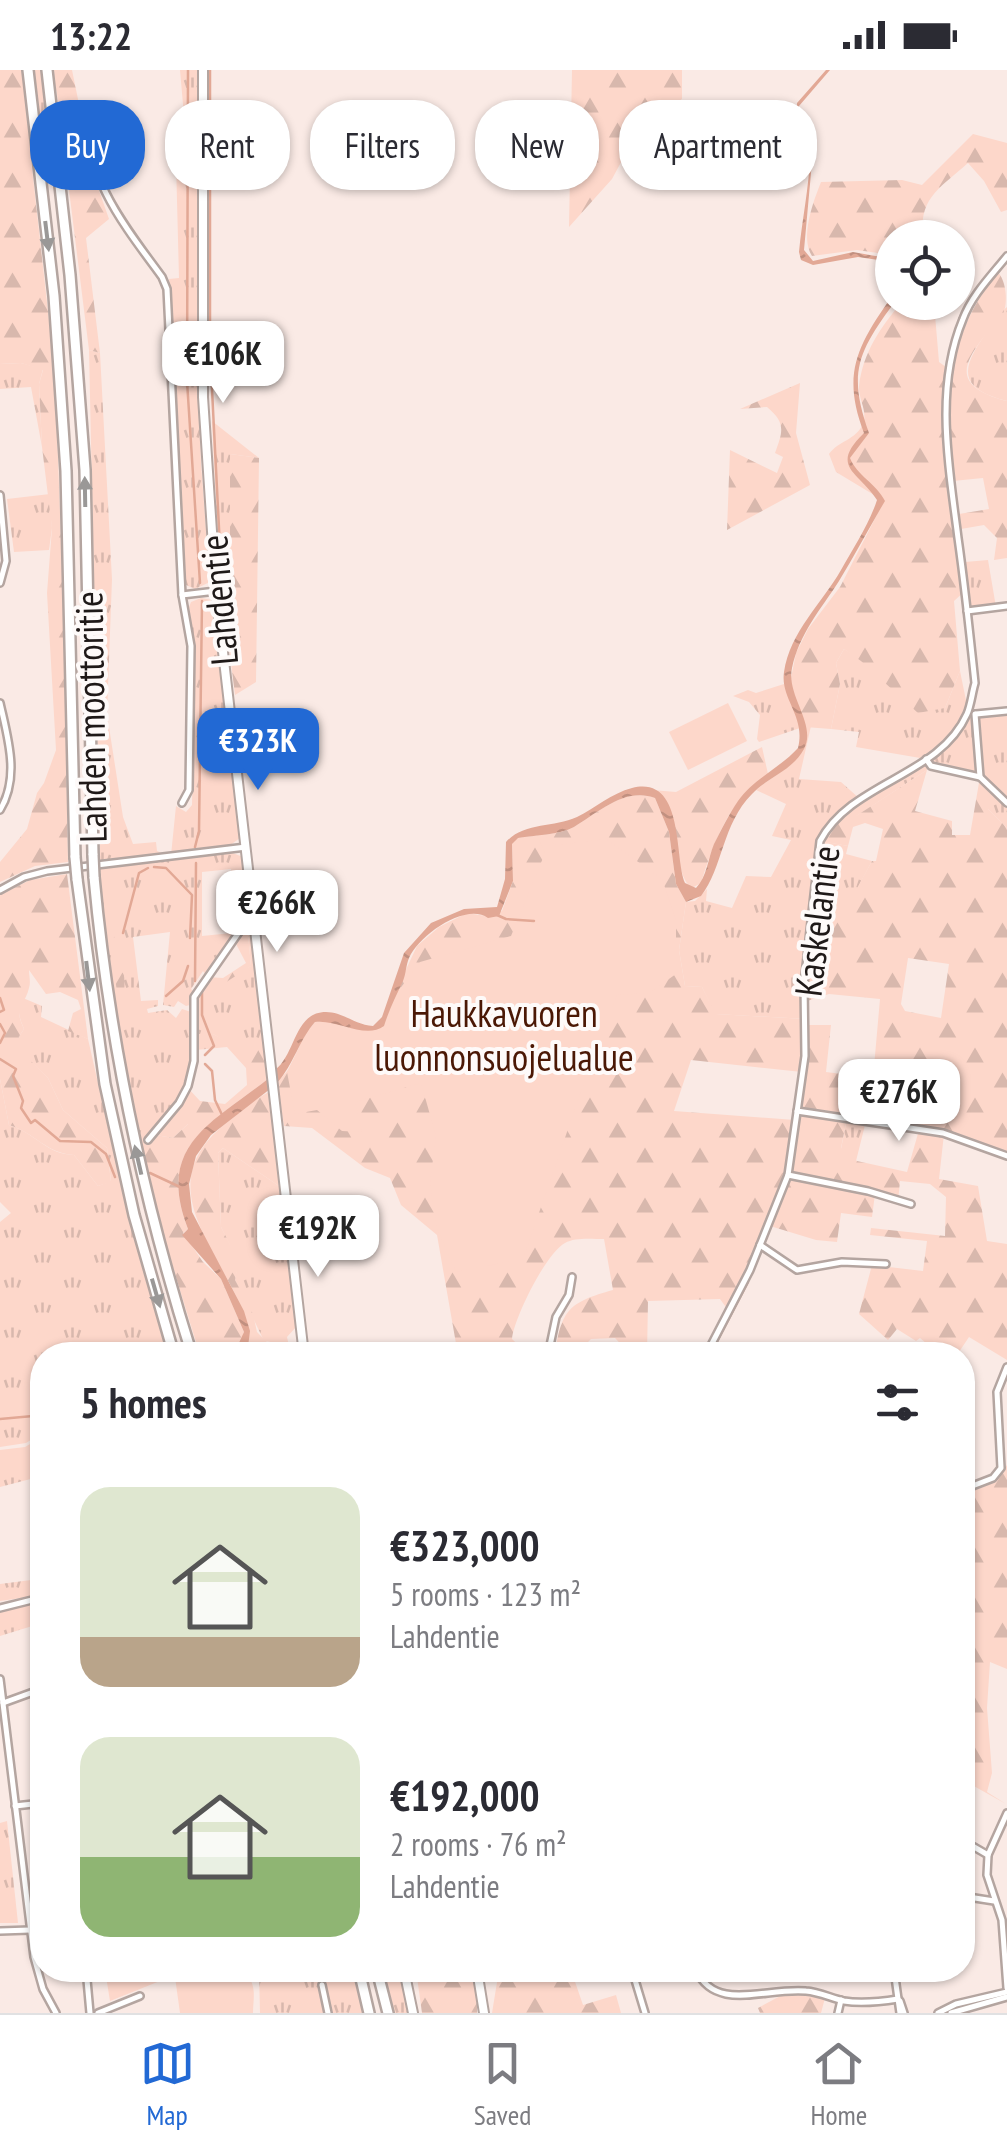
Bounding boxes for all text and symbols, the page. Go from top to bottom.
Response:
text: 13:22 [50,11,132,60]
chip: Buy [30,100,145,190]
chip: Rent [165,100,290,190]
chip: Filters [310,100,455,190]
chip: New [475,100,599,190]
chip: Apartment [619,100,817,190]
map controls [875,220,975,320]
button: locate [875,220,975,320]
one-way arrow [39,221,55,253]
pin: €106K [153,321,293,406]
text: €106K [184,332,262,374]
one-way arrow [77,476,93,508]
street label: Lahdentie [188,533,248,667]
street label: Lahden moottoritie [63,591,117,843]
pin: €323K [188,708,328,793]
text: €323K [219,719,297,761]
street label: Kaskelantie [782,843,850,999]
pin: €266K [207,870,347,955]
text: €266K [238,881,316,923]
one-way arrow [80,961,96,992]
park label: Haukkavuoren luonnonsuojelualue [374,988,634,1081]
pin: €276K [829,1059,969,1144]
text: €276K [860,1070,938,1112]
one-way arrow [130,1144,146,1175]
pin: €192K [248,1195,388,1280]
text: €192K [279,1206,357,1248]
one-way arrow [149,1279,164,1309]
text: 5 homes [80,1375,207,1430]
icon: filters [870,1375,925,1430]
text: €323,000 [390,1518,540,1573]
icon: home [160,1527,280,1647]
text: 5 rooms · 123 m² [390,1573,581,1615]
text: Lahdentie [390,1615,500,1657]
text: €192,000 [390,1768,540,1823]
icon: home [160,1777,280,1897]
text: 2 rooms · 76 m² [390,1823,567,1865]
text: Lahdentie [390,1865,500,1907]
tab: Map [140,2036,195,2133]
tab: Saved [474,2036,531,2133]
tab: Home [811,2036,867,2133]

